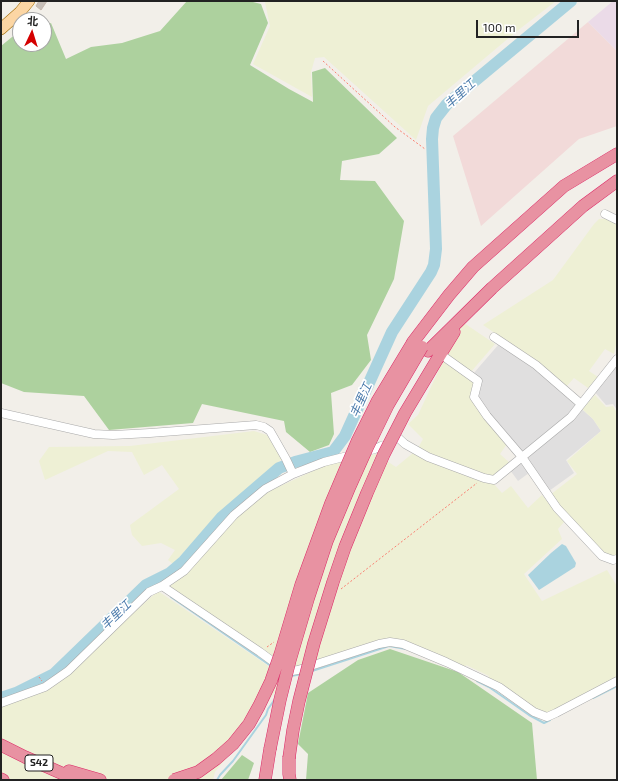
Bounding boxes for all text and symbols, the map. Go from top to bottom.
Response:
north arrow [12,12,52,52]
scale bar [478,12,581,38]
text: 北 [27,14,39,27]
text: 100 m [483,20,515,34]
water label: 丰里江 [442,77,478,111]
water label: 丰里江 [347,381,375,419]
water label: 丰里江 [98,597,134,633]
road number: S42 [25,755,53,771]

